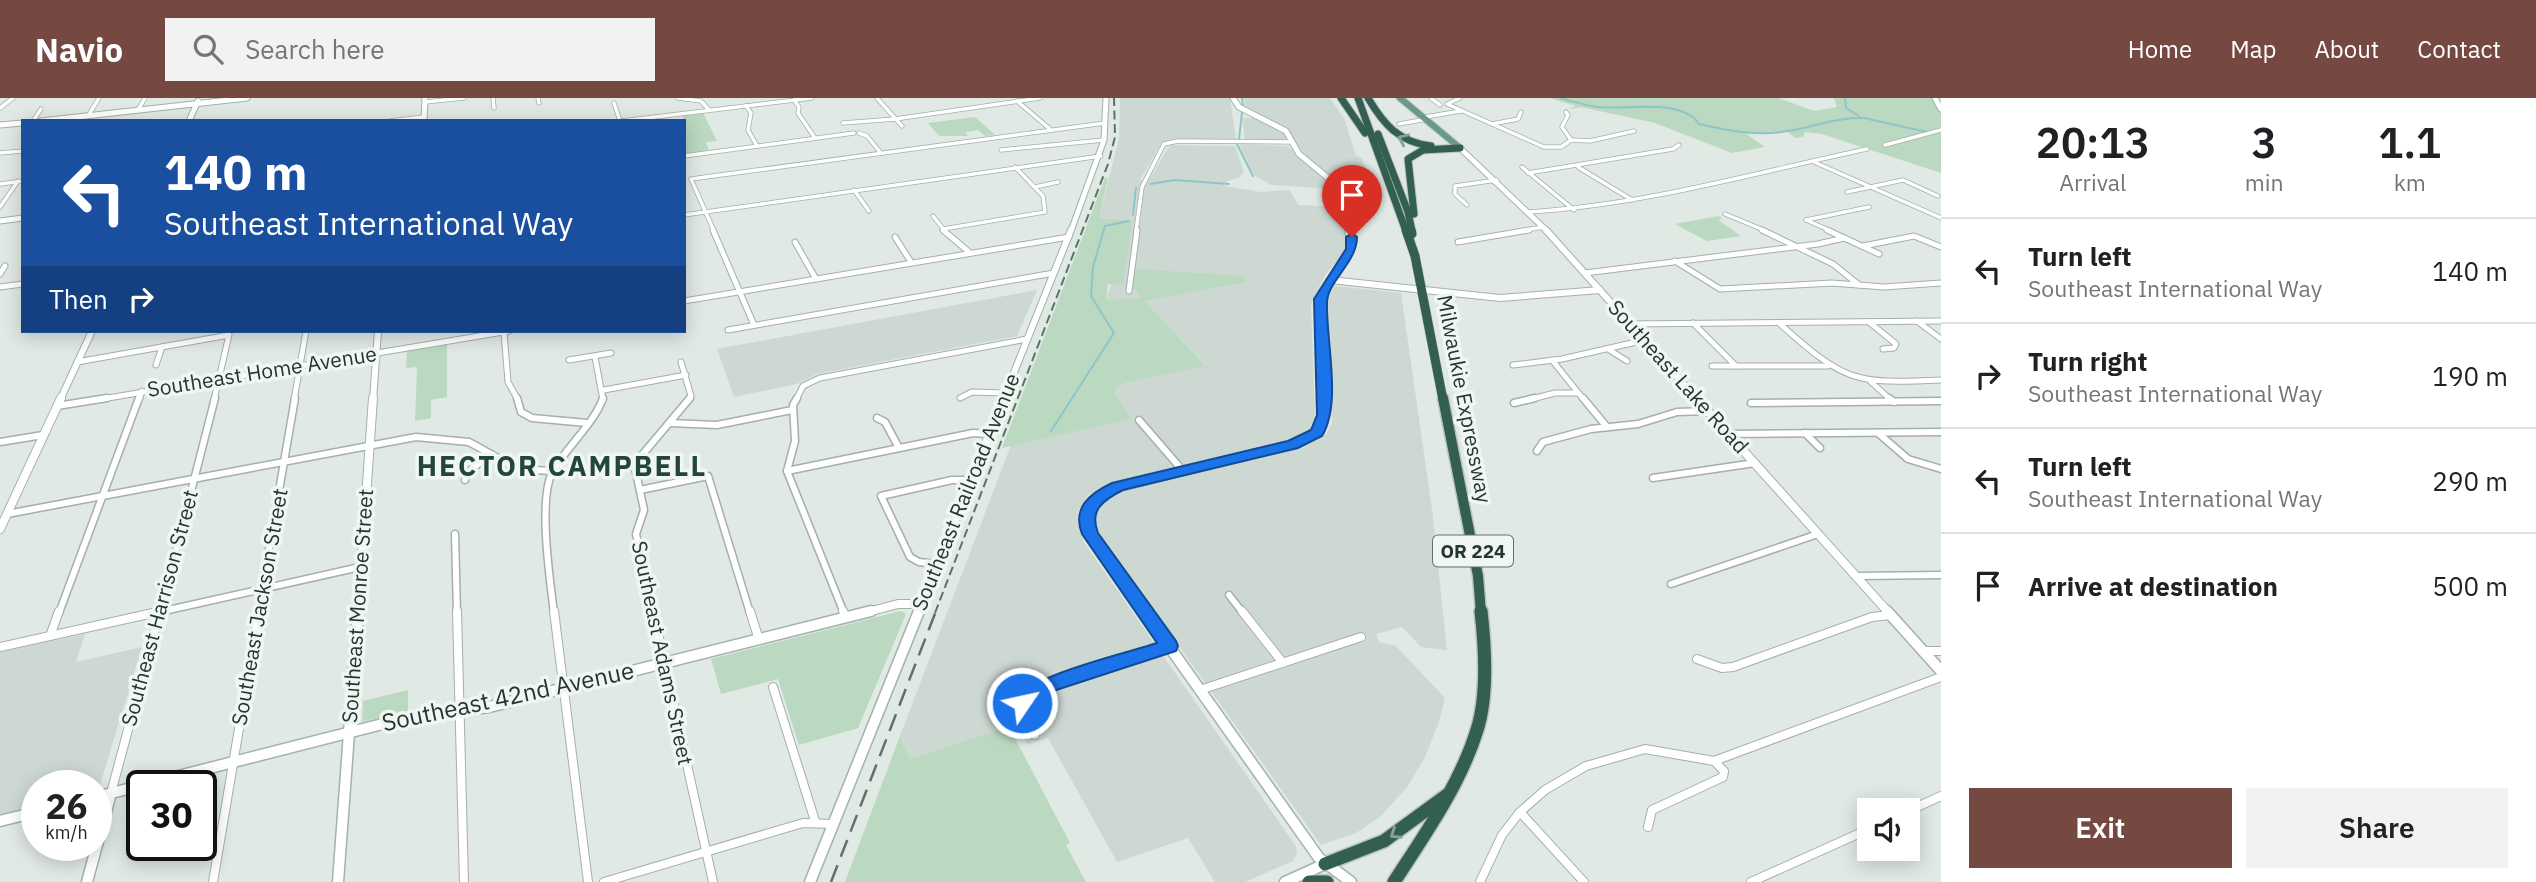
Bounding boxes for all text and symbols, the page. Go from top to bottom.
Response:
search box [165,18,655,81]
text: Navio [35,28,123,71]
icon: search [189,30,227,68]
text: Search here [245,32,385,66]
text: Home [2128,33,2192,65]
text: Map [2230,33,2276,65]
text: About [2314,33,2379,65]
text: Contact [2417,33,2501,65]
text: 20:13 [2036,115,2150,170]
text: 3 [2251,115,2277,170]
text: 1.1 [2378,115,2441,170]
one-way arrow [1398,133,1410,147]
text: 140 m [164,140,308,203]
icon: left [49,147,140,238]
pin [1322,165,1382,237]
text: Arrival [2059,167,2126,197]
text: min [2245,167,2284,197]
text: km [2394,167,2426,197]
icon: arrive [1333,176,1371,214]
text: Southeast International Way [164,202,573,244]
text: Turn left [2028,239,2131,273]
icon: left [1969,252,2007,290]
text: 140 m [2432,254,2508,288]
text: Southeast International Way [2028,273,2322,303]
icon: right [122,280,160,318]
text: Then [49,282,108,316]
street label: Milwaukie Expressway [1431,292,1499,506]
street label: Southeast Lake Road [1602,294,1755,459]
street label: Southeast Home Avenue [145,339,379,403]
text: Turn right [2028,344,2147,378]
icon: right [1969,357,2007,395]
text: 190 m [2432,359,2508,393]
street label: Southeast Railroad Avenue [905,369,1026,614]
text: Southeast International Way [2028,378,2322,408]
district label: HECTOR CAMPBELL [417,447,707,484]
text: Turn left [2028,449,2131,483]
icon: left [1969,462,2007,500]
text: 290 m [2432,464,2508,498]
text: Southeast International Way [2028,483,2322,513]
street label: Southeast Harrison Street [114,486,204,729]
street label: Southeast Jackson Street [224,486,294,728]
street label: Southeast Monroe Street [335,488,379,724]
road number: OR 224 [1433,535,1513,566]
street label: Southeast Adams Street [626,538,700,767]
icon: arrive [1969,567,2007,605]
text: Arrive at destination [2028,569,2278,603]
text: 500 m [2432,569,2508,603]
street label: Southeast 42nd Avenue [379,654,637,738]
position arrow [985,666,1059,740]
speed limit sign: 30 [126,770,217,861]
text: 26 [45,783,88,829]
button: Exit [1969,788,2232,868]
button: Share [2246,788,2508,868]
map controls [1857,798,1920,861]
button: sound [1857,798,1920,861]
text: km/h [45,821,88,844]
one-way arrow [1390,826,1403,838]

